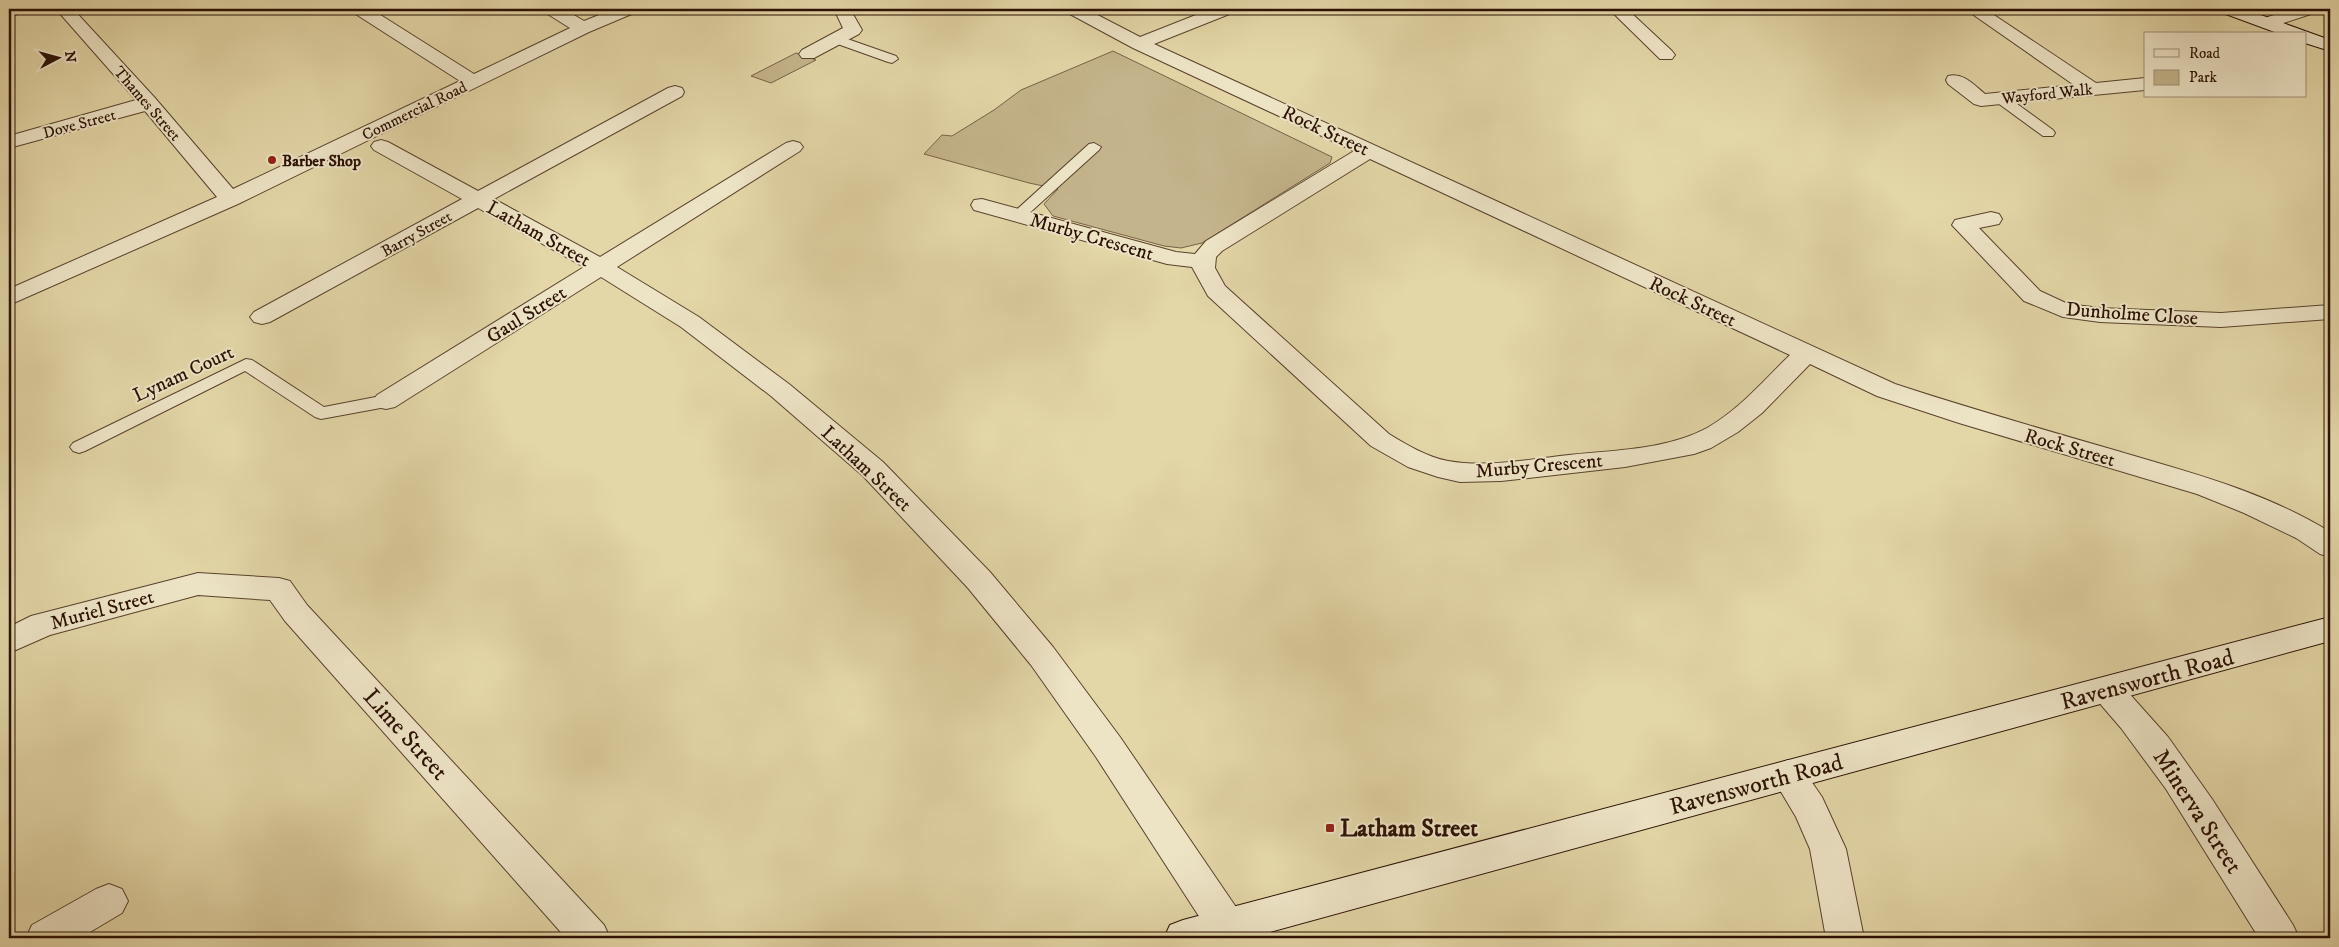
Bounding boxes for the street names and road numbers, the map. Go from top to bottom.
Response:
street label: Thames Street [109,62,185,145]
street label: Commercial Road [359,77,470,145]
street label: Wayford Walk [2000,79,2094,109]
street label: Rock Street [1278,100,1373,162]
street label: Dove Street [41,105,118,143]
street label: Latham Street [482,196,595,273]
street label: Barry Street [378,206,455,261]
street label: Murby Crescent [1027,208,1156,267]
street label: Rock Street [1645,271,1740,333]
street label: Gaul Street [482,281,571,350]
street label: Dunholme Close [2065,297,2199,332]
street label: Lynam Court [129,340,238,409]
street label: Latham Street [815,421,917,517]
street label: Rock Street [2021,424,2118,473]
street label: Murby Crescent [1475,448,1604,485]
street label: Muriel Street [48,585,157,636]
street label: Ravensworth Road [2057,642,2237,717]
street label: Lime Street [356,683,455,787]
street label: Minerva Street [2146,744,2249,880]
street label: Ravensworth Road [1666,747,1846,822]

